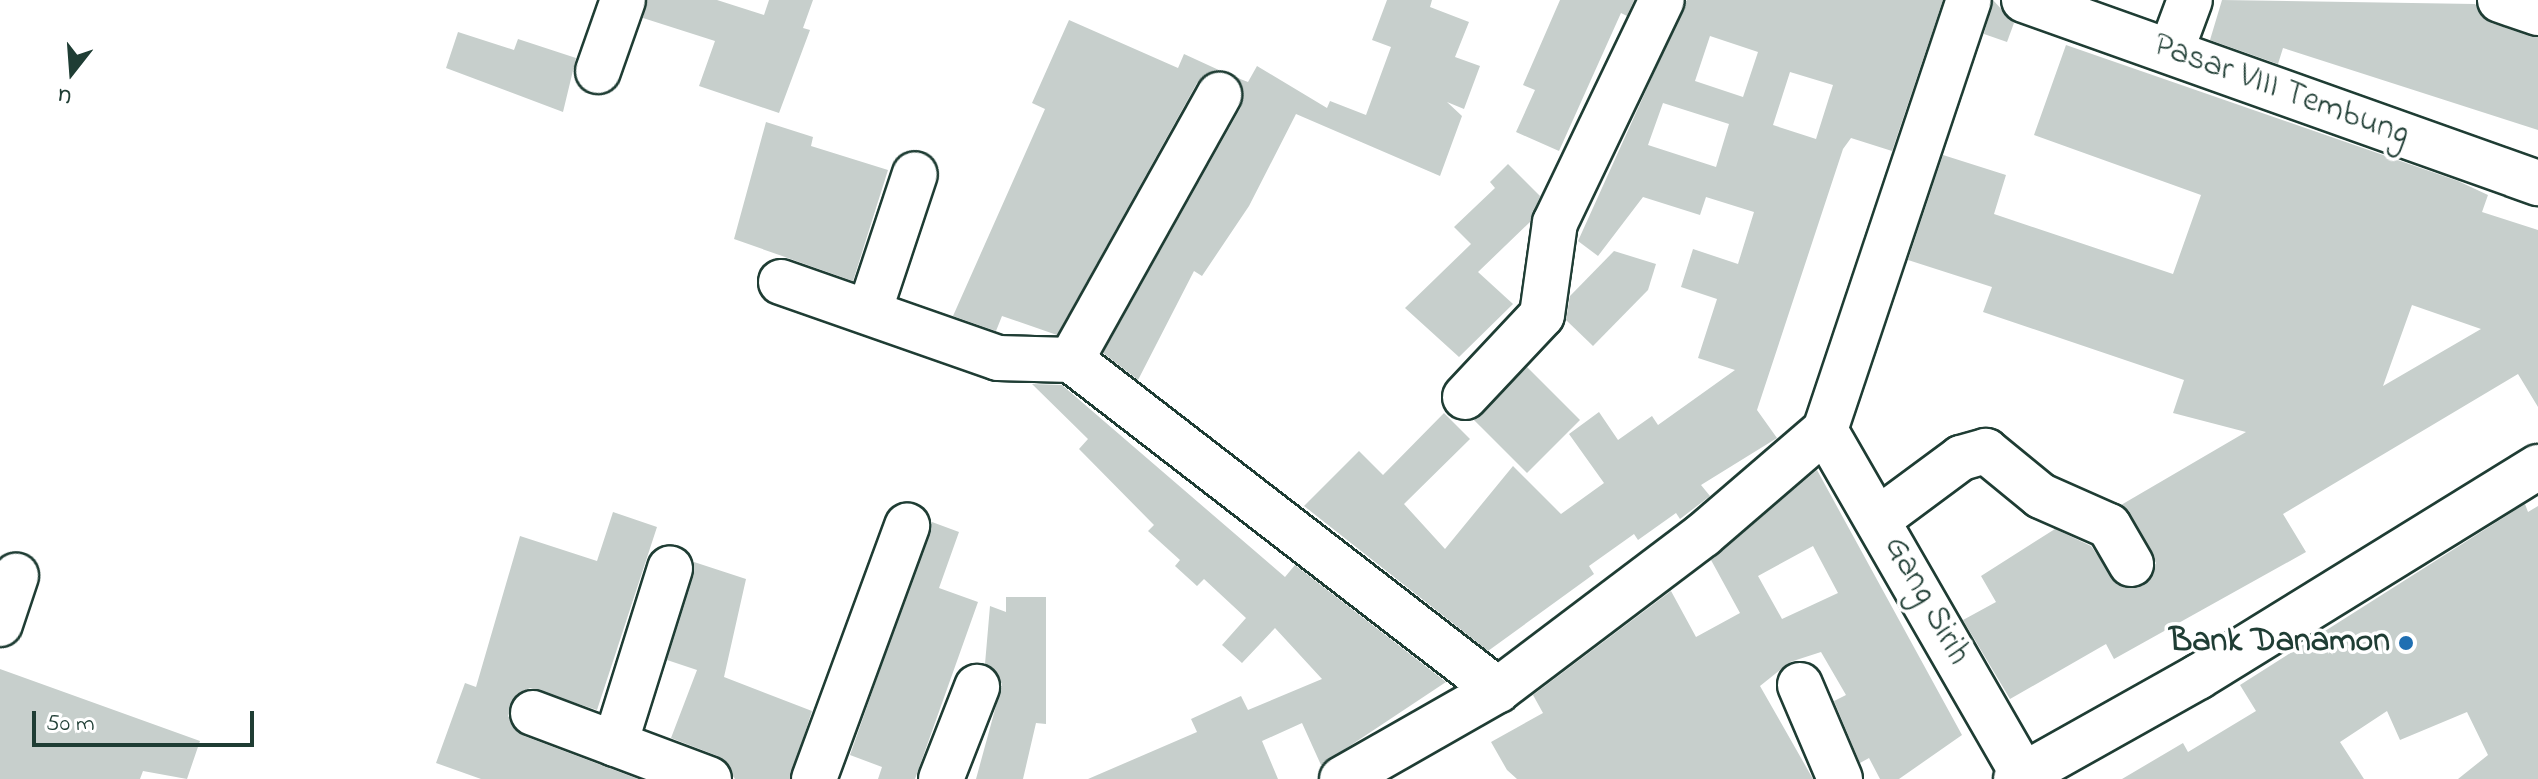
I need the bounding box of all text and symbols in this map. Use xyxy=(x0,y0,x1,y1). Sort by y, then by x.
street label: Pasar VIII Tembung xyxy=(2147,26,2415,156)
north arrow xyxy=(32,32,112,112)
text: U xyxy=(54,78,76,112)
street label: Gang Sirih xyxy=(1874,529,1978,673)
place label: Bank Danamon xyxy=(2169,623,2390,663)
marker: Bank Danamon xyxy=(2397,634,2415,652)
scale bar xyxy=(36,695,258,745)
text: 50 m xyxy=(46,707,95,742)

